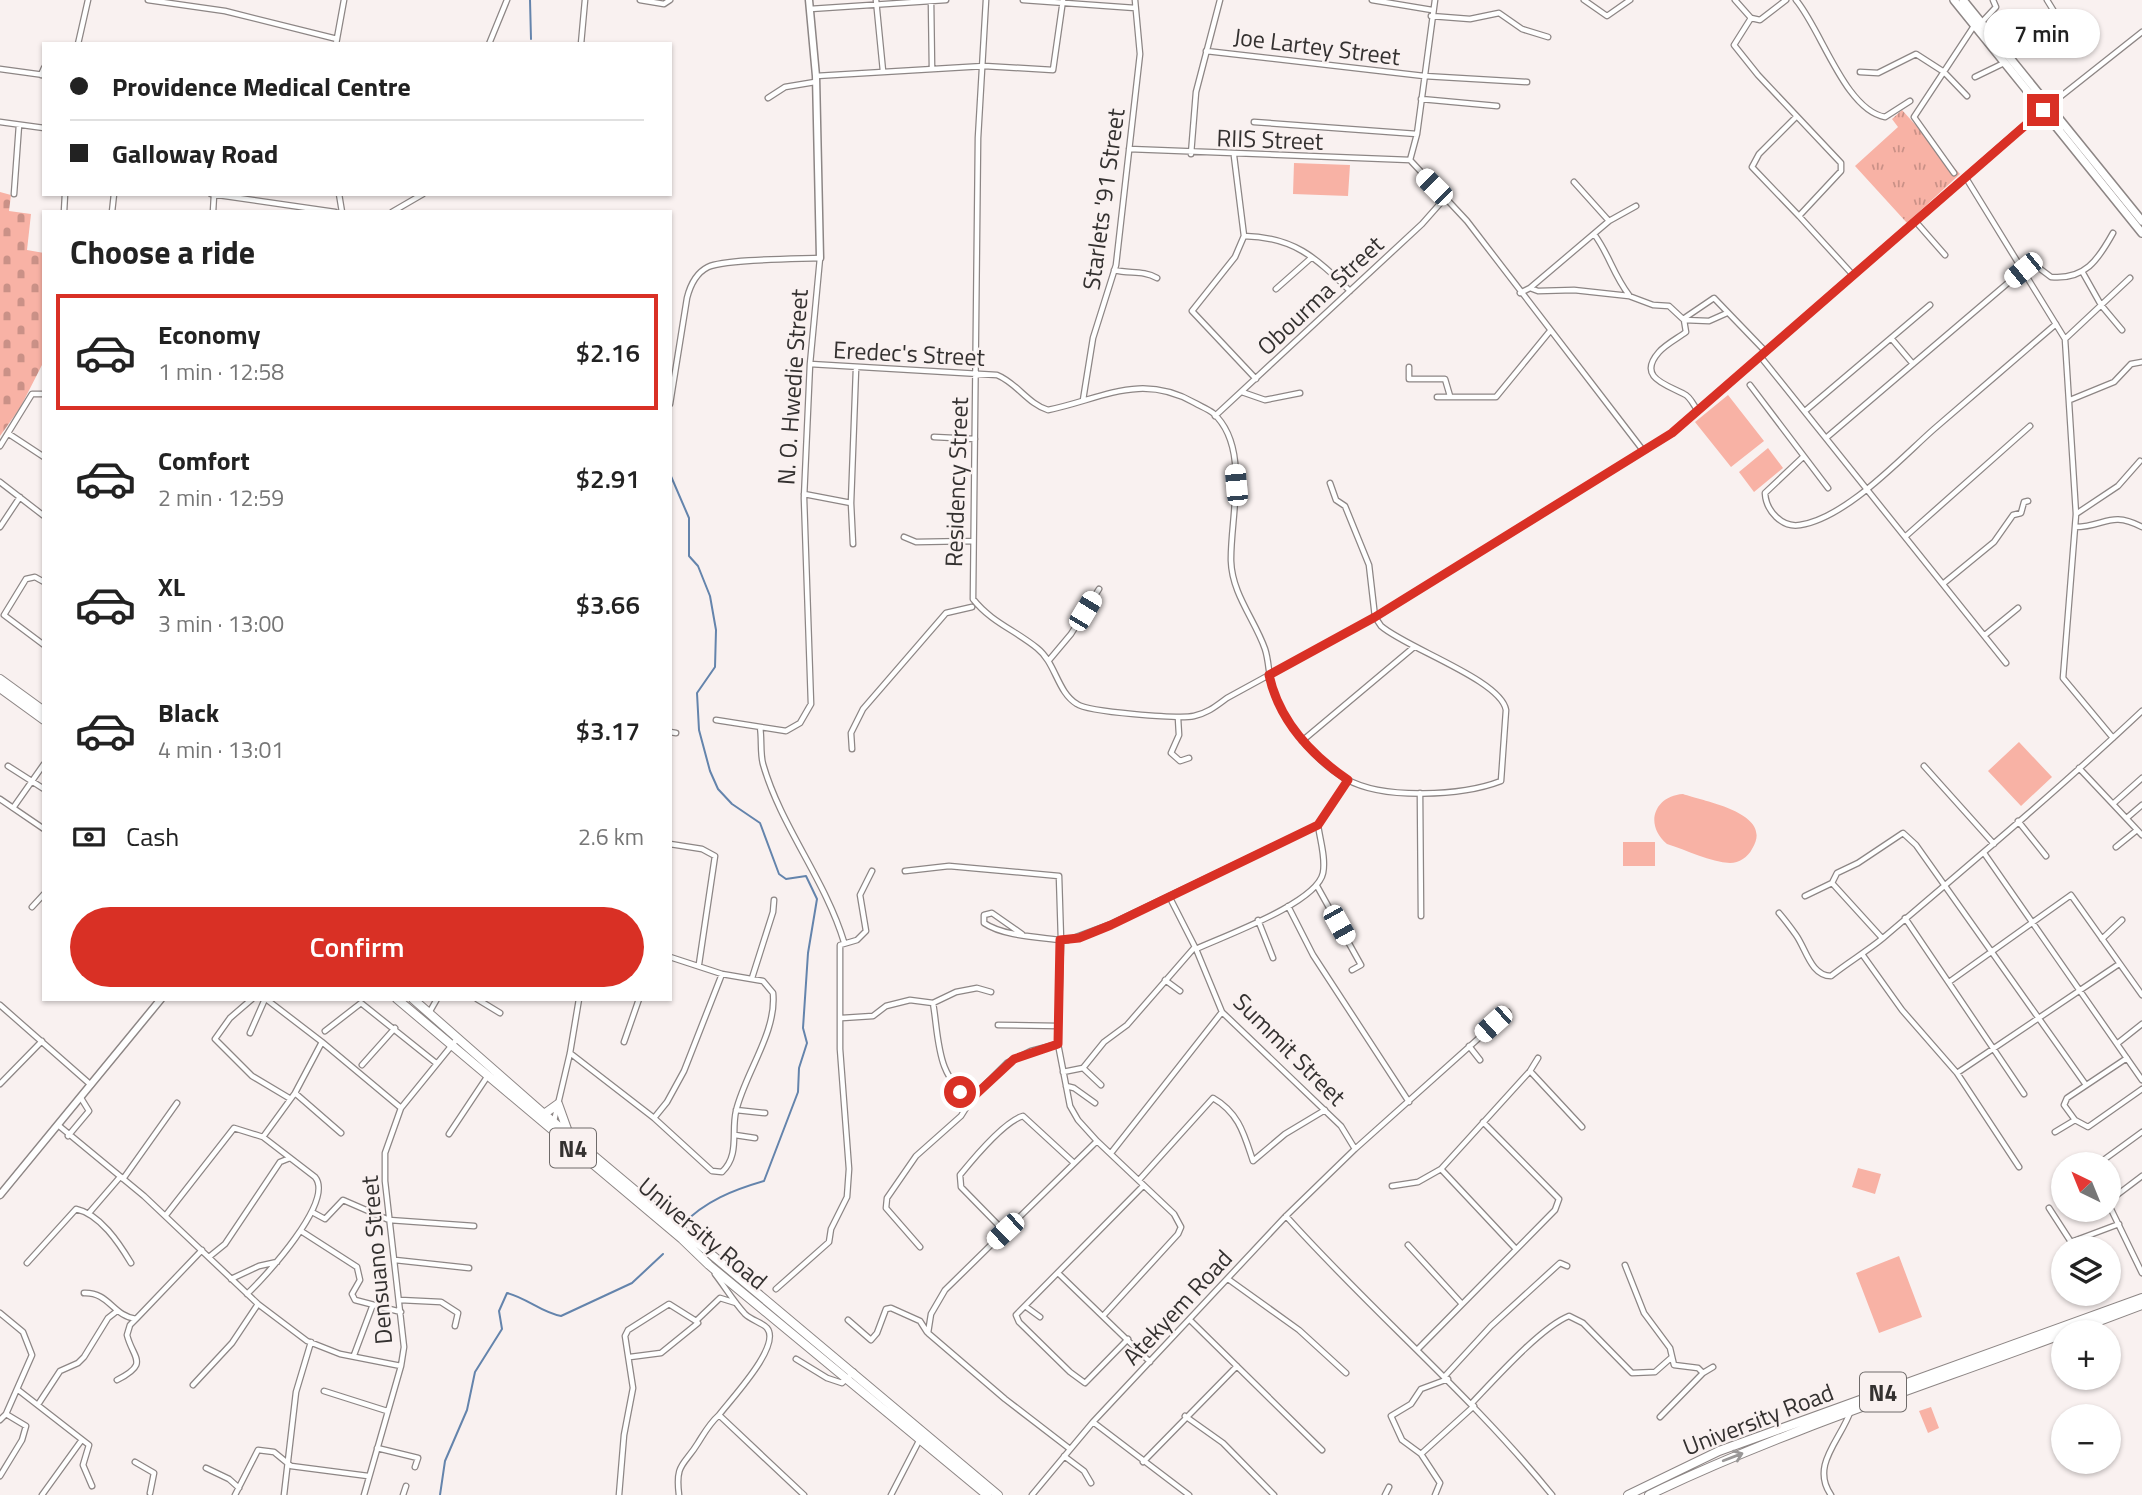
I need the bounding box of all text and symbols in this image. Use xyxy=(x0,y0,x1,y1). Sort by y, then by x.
callout: 7 min xyxy=(1985,8,2101,57)
text: 7 min xyxy=(2014,16,2070,51)
street label: Joe Lartey Street xyxy=(1232,18,1403,74)
text: Providence Medical Centre xyxy=(112,67,411,106)
route end xyxy=(2027,94,2059,126)
street label: Starlets '91 Street xyxy=(1072,105,1134,292)
street label: RIIS Street xyxy=(1216,119,1325,159)
text: Galloway Road xyxy=(112,134,278,173)
car xyxy=(1412,165,1457,209)
street label: Obourma Street xyxy=(1249,226,1392,363)
text: Choose a ride xyxy=(70,228,255,276)
car xyxy=(2001,249,2046,291)
street label: N. O. Hwedie Street xyxy=(767,287,817,486)
text: Economy xyxy=(158,315,260,354)
icon: car xyxy=(74,321,137,384)
street label: Eredec's Street xyxy=(832,331,986,375)
text: $2.16 xyxy=(576,333,640,372)
text: 1 min · 12:58 xyxy=(158,354,284,389)
street label: Residency Street xyxy=(935,396,977,568)
text: Comfort xyxy=(158,441,250,480)
icon: car xyxy=(74,447,137,510)
text: $2.91 xyxy=(576,459,640,498)
car xyxy=(1224,463,1249,507)
text: 2 min · 12:59 xyxy=(158,480,284,515)
text: XL xyxy=(158,567,185,606)
icon: car xyxy=(74,573,137,636)
text: $3.66 xyxy=(576,585,640,624)
car xyxy=(1066,588,1105,634)
text: 3 min · 13:00 xyxy=(158,606,284,641)
text: Black xyxy=(158,693,219,732)
icon: car xyxy=(74,699,137,762)
text: $3.17 xyxy=(576,711,640,750)
text: 4 min · 13:01 xyxy=(158,732,284,767)
text: Cash xyxy=(126,817,179,856)
icon: cash xyxy=(70,818,108,856)
text: 2.6 km xyxy=(578,819,644,854)
car xyxy=(1320,902,1359,948)
button: Confirm xyxy=(70,907,644,987)
street label: Summit Street xyxy=(1225,984,1355,1114)
car xyxy=(1471,1002,1516,1046)
route start xyxy=(944,1076,976,1108)
road number: N4 xyxy=(550,1128,596,1168)
north arrow xyxy=(2051,1152,2121,1222)
map controls xyxy=(2051,1152,2121,1474)
street label: University Road xyxy=(631,1168,775,1298)
street label: Densuano Street xyxy=(351,1174,401,1346)
car xyxy=(983,1209,1028,1253)
button: layers xyxy=(2051,1236,2121,1306)
street label: Atekyem Road xyxy=(1114,1241,1240,1373)
button: + xyxy=(2051,1320,2121,1390)
road number: N4 xyxy=(1860,1372,1906,1412)
street label: University Road xyxy=(1677,1374,1839,1464)
button: − xyxy=(2051,1404,2121,1474)
one-way arrow xyxy=(1722,1449,1743,1462)

